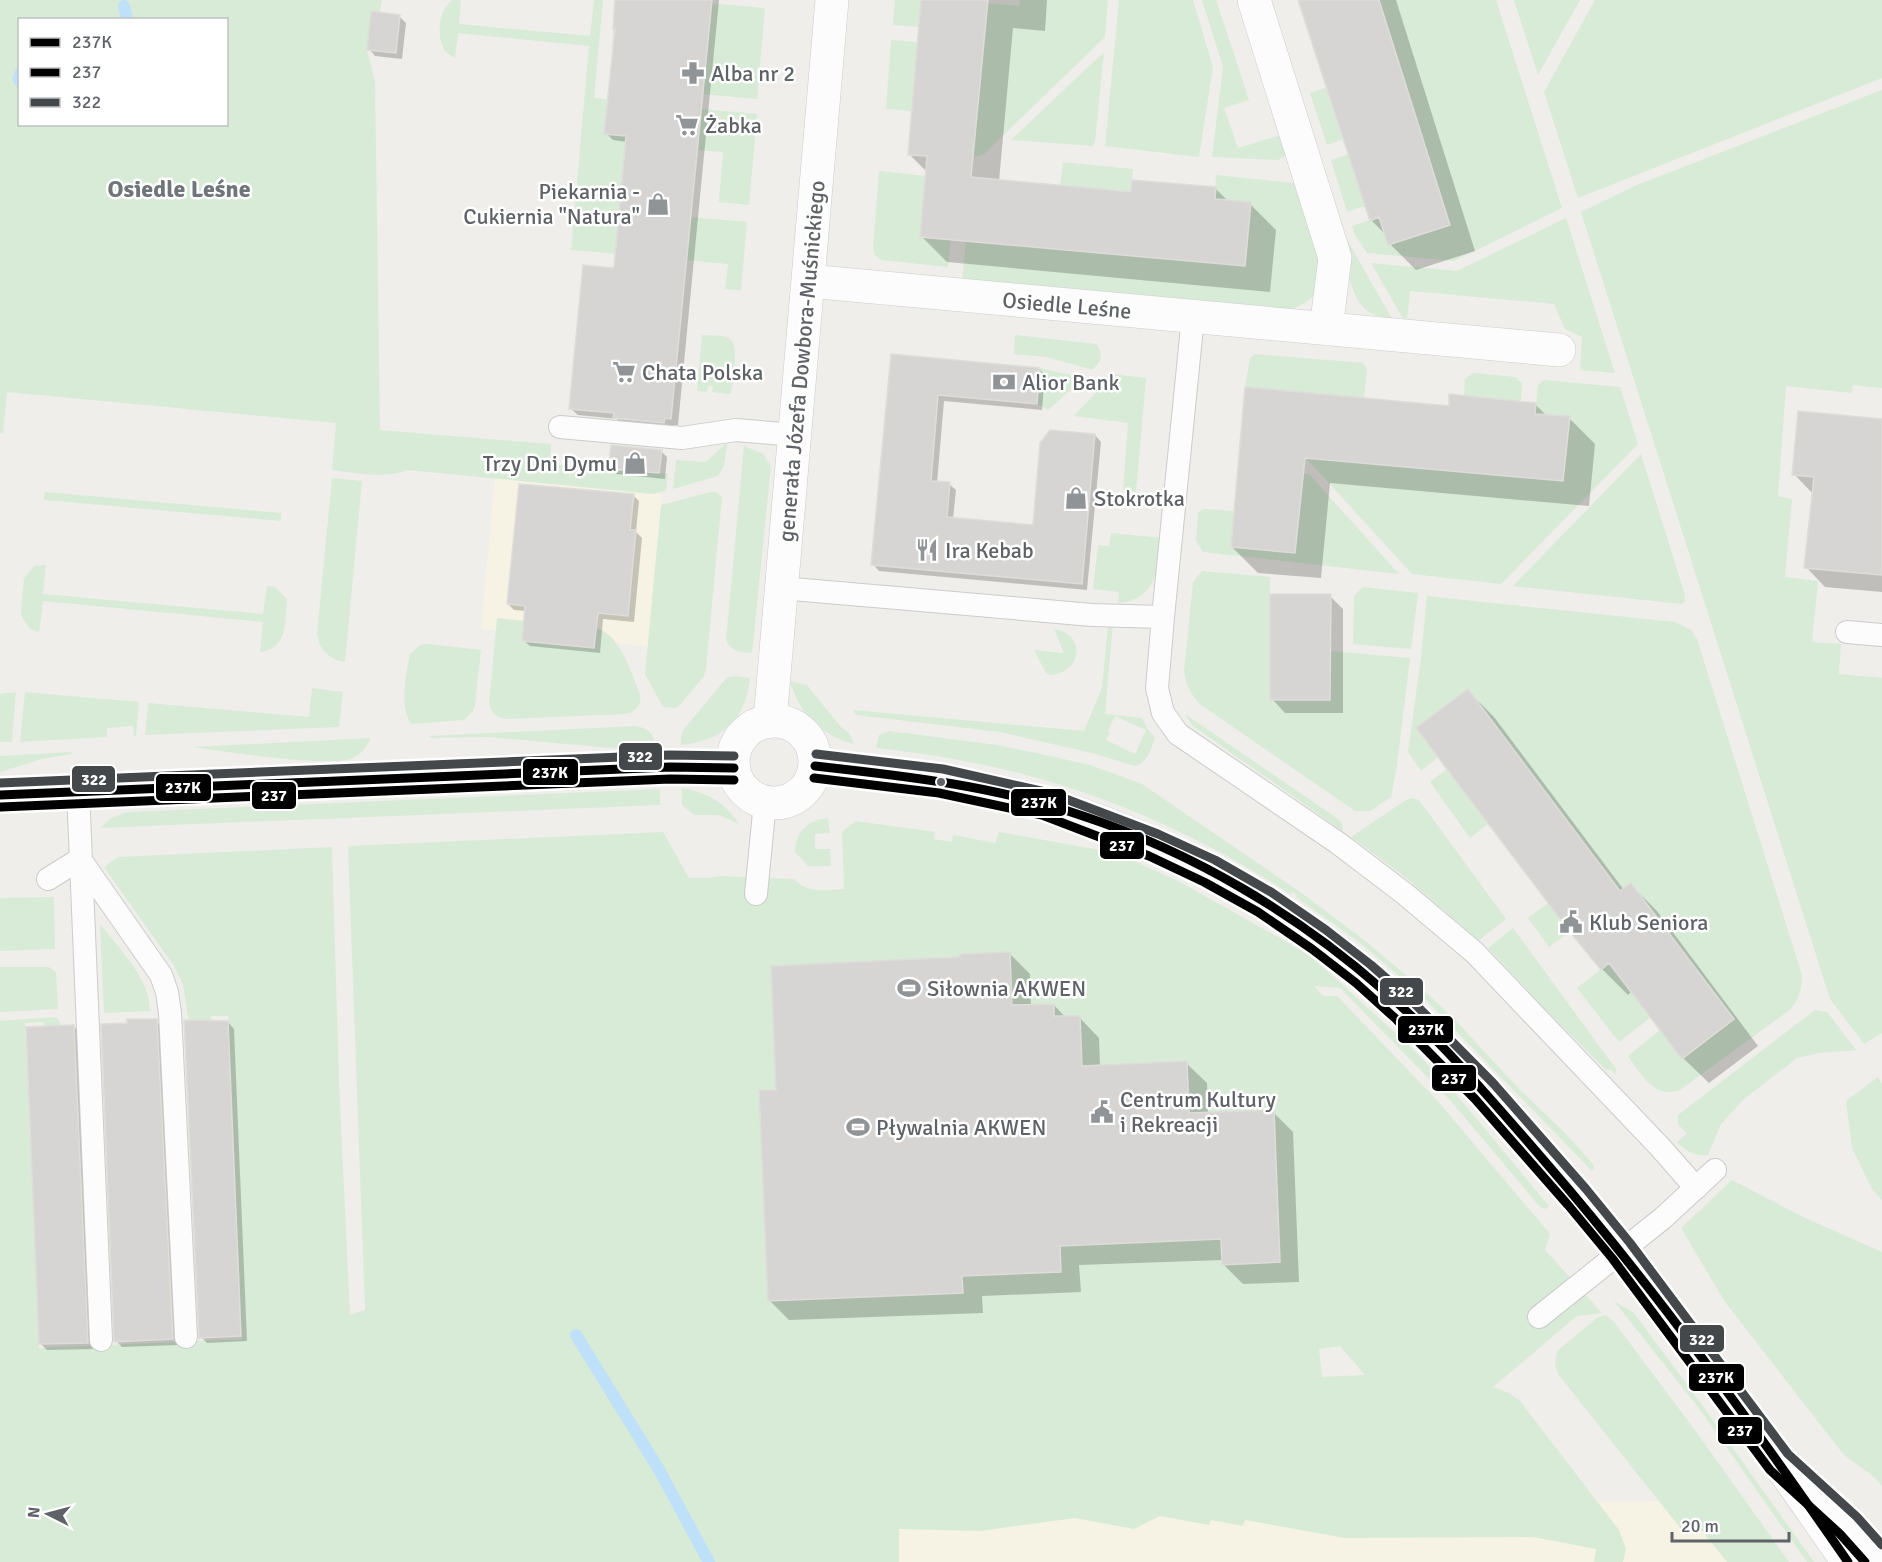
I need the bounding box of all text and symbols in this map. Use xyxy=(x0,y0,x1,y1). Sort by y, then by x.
legend xyxy=(18,18,228,126)
text: 237K xyxy=(72,31,112,53)
pharmacy icon: Alba nr 2 xyxy=(680,60,706,86)
place label: Alba nr 2 xyxy=(711,60,795,87)
text: 237 xyxy=(72,61,101,83)
text: 322 xyxy=(72,91,101,113)
supermarket icon: Żabka xyxy=(674,112,700,138)
place label: Żabka xyxy=(705,112,762,139)
district label: Osiedle Leśne xyxy=(107,174,251,204)
place label: Piekarnia - Cukiernia "Natura" xyxy=(463,178,640,230)
street label: generała Józefa Dowbora-Muśnickiego xyxy=(772,179,831,543)
shop icon: Piekarnia - Cukiernia "Natura" xyxy=(645,191,671,217)
street label: Osiedle Leśne xyxy=(1001,286,1133,325)
supermarket icon: Chata Polska xyxy=(611,359,637,385)
place label: Chata Polska xyxy=(642,359,763,386)
bank icon: Alior Bank xyxy=(991,369,1017,395)
place label: Alior Bank xyxy=(1022,369,1119,396)
place label: Trzy Dni Dymu xyxy=(483,450,617,477)
shop icon: Trzy Dni Dymu xyxy=(622,450,648,476)
shop icon: Stokrotka xyxy=(1063,485,1089,511)
place label: Stokrotka xyxy=(1094,485,1185,512)
restaurant icon: Ira Kebab xyxy=(914,537,940,563)
place label: Ira Kebab xyxy=(945,537,1034,564)
line badge: 322 xyxy=(618,742,663,771)
text: 322 xyxy=(627,747,653,767)
line badge: 237K xyxy=(522,758,579,786)
text: 237K xyxy=(532,763,568,783)
line badge: 322 xyxy=(71,765,116,793)
text: 322 xyxy=(81,770,107,790)
line badge: 237K xyxy=(155,773,212,802)
unlabelled marker xyxy=(935,776,947,788)
text: 237K xyxy=(165,778,201,798)
line badge: 237 xyxy=(251,781,297,810)
text: 237 xyxy=(261,786,287,806)
line badge: 237K xyxy=(1010,788,1067,817)
text: 237K xyxy=(1021,793,1057,813)
line badge: 237 xyxy=(1099,831,1145,860)
text: 237 xyxy=(1109,836,1135,856)
public building icon: Klub Seniora xyxy=(1558,909,1584,935)
place label: Klub Seniora xyxy=(1589,909,1709,936)
sports icon: Siłownia AKWEN xyxy=(896,975,922,1001)
place label: Siłownia AKWEN xyxy=(927,975,1086,1002)
line badge: 322 xyxy=(1379,977,1424,1006)
text: 322 xyxy=(1388,982,1414,1002)
line badge: 237K xyxy=(1397,1015,1454,1044)
text: 237K xyxy=(1408,1020,1444,1040)
line badge: 237 xyxy=(1431,1064,1477,1092)
text: 237 xyxy=(1441,1069,1467,1089)
place label: Centrum Kultury i Rekreacji xyxy=(1120,1086,1277,1138)
public building icon: Centrum Kultury i Rekreacji xyxy=(1089,1099,1115,1125)
sports icon: Pływalnia AKWEN xyxy=(845,1114,871,1140)
place label: Pływalnia AKWEN xyxy=(876,1114,1046,1141)
line badge: 322 xyxy=(1679,1324,1725,1353)
text: 322 xyxy=(1689,1330,1715,1350)
line badge: 237K xyxy=(1688,1363,1745,1392)
text: 237K xyxy=(1698,1368,1734,1388)
line badge: 237 xyxy=(1717,1416,1763,1445)
text: 237 xyxy=(1727,1421,1753,1441)
north arrow xyxy=(18,1484,78,1544)
scale bar xyxy=(1672,1505,1789,1543)
text: N xyxy=(24,1506,45,1519)
text: 20 m xyxy=(1681,1515,1719,1537)

